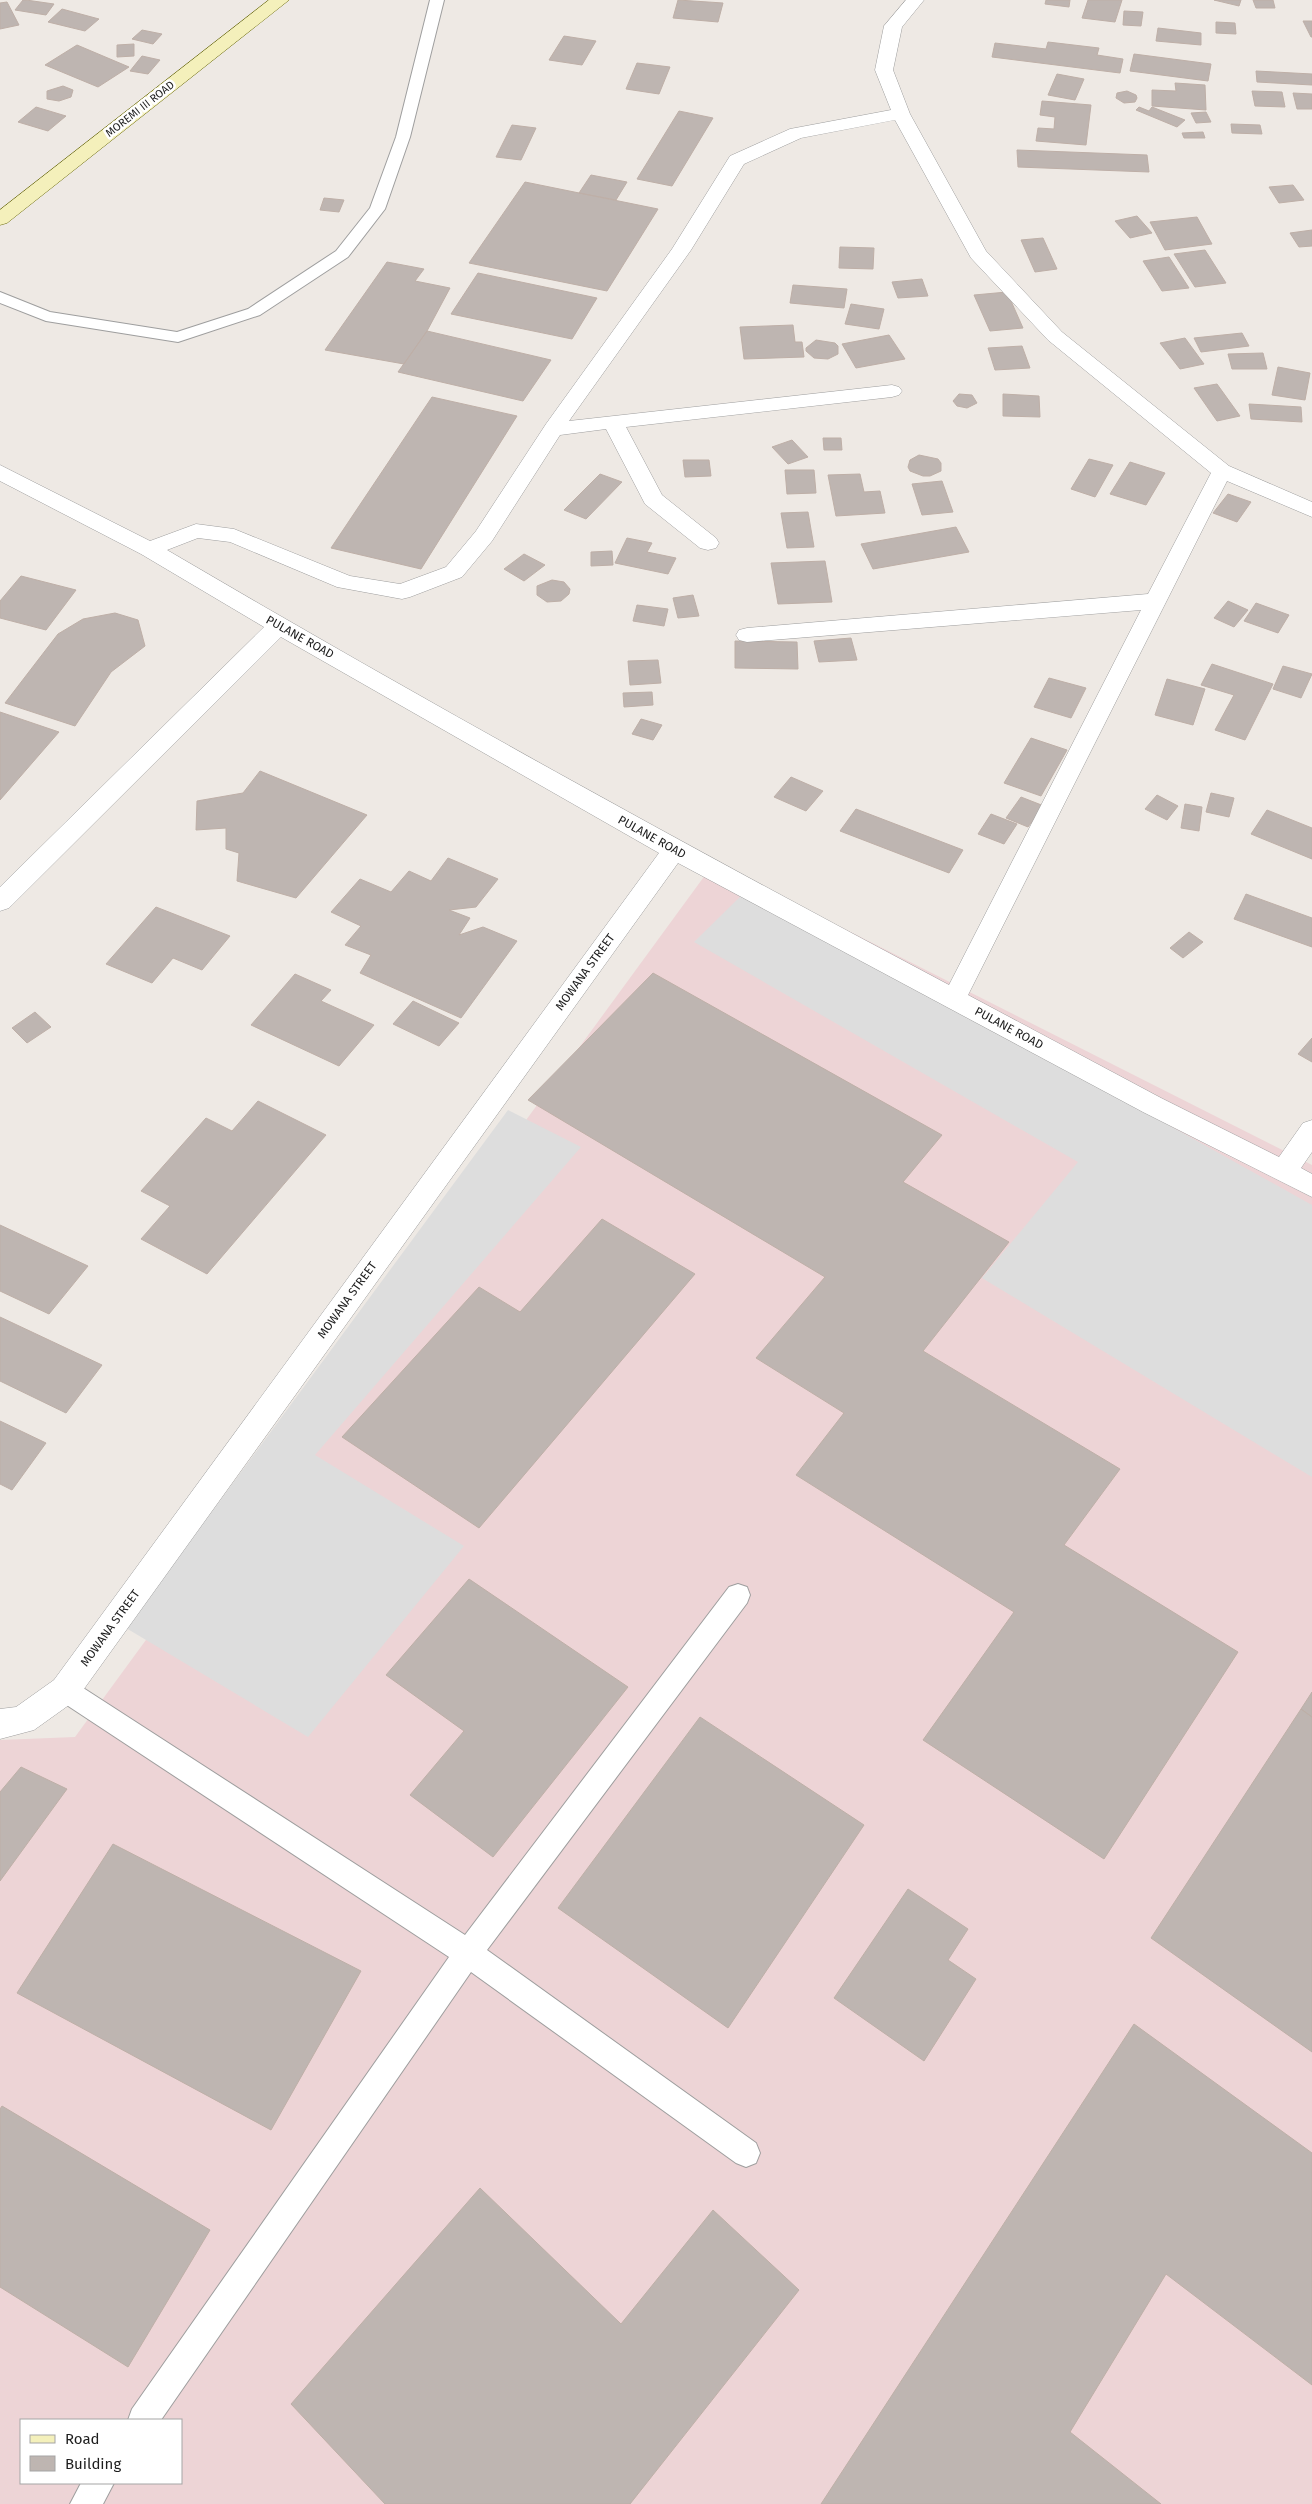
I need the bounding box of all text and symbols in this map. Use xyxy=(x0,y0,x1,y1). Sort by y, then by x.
street label: MOREMI III ROAD xyxy=(103,78,177,140)
street label: PULANE ROAD xyxy=(264,613,337,662)
street label: PULANE ROAD xyxy=(616,813,689,862)
street label: MOWANA STREET xyxy=(552,930,618,1013)
street label: PULANE ROAD xyxy=(972,1004,1046,1052)
street label: MOWANA STREET xyxy=(314,1258,380,1341)
street label: MOWANA STREET xyxy=(77,1586,143,1669)
legend xyxy=(20,2419,182,2484)
text: Road xyxy=(65,2430,100,2448)
text: Building xyxy=(65,2455,121,2473)

